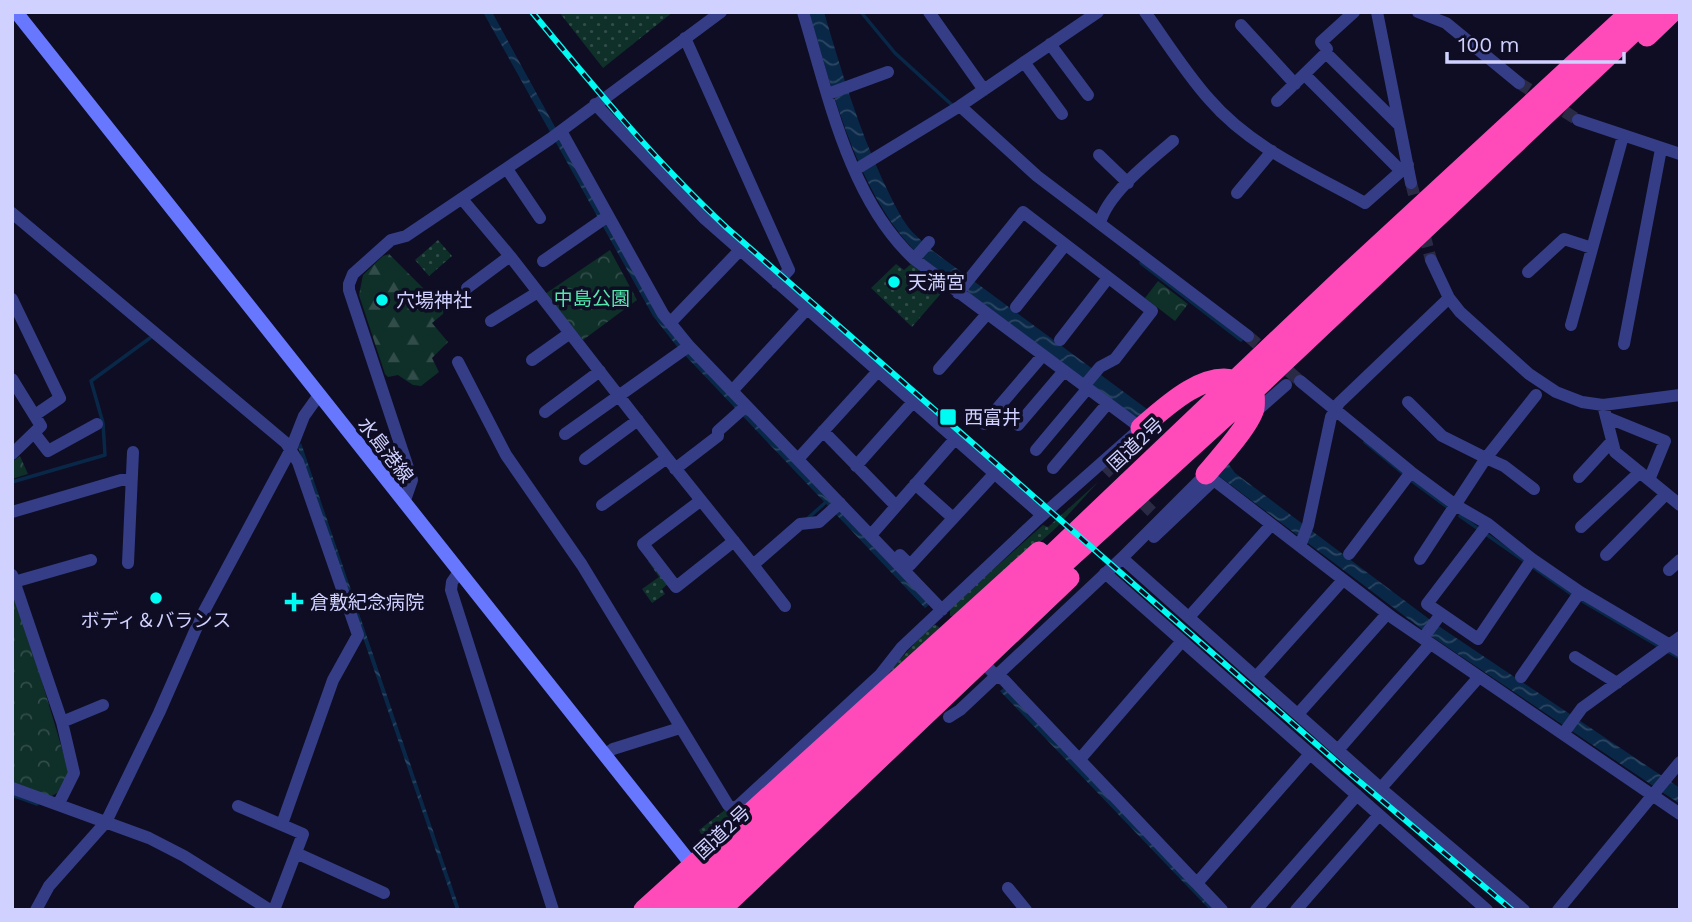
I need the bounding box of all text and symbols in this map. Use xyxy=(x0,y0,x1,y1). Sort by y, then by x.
scale bar xyxy=(1447,21,1624,65)
text: 100 m xyxy=(1458,32,1520,57)
place label: 天満宮 xyxy=(908,271,965,294)
marker: 天満宮 xyxy=(886,274,902,290)
park label: 中島公園 xyxy=(554,287,630,310)
place label: 穴場神社 xyxy=(396,289,472,312)
marker: 穴場神社 xyxy=(374,292,390,308)
place label: 西富井 xyxy=(964,406,1021,429)
marker: 西富井 xyxy=(938,407,958,427)
street label: 水島港線 xyxy=(353,413,418,487)
street label: 国道2号 xyxy=(1103,413,1168,476)
marker: ボディ＆バランス xyxy=(148,590,164,606)
place label: 倉敷紀念病院 xyxy=(310,591,424,614)
marker: 倉敷紀念病院 xyxy=(284,592,304,612)
place label: ボディ＆バランス xyxy=(81,609,231,632)
street label: 国道2号 xyxy=(690,801,755,864)

